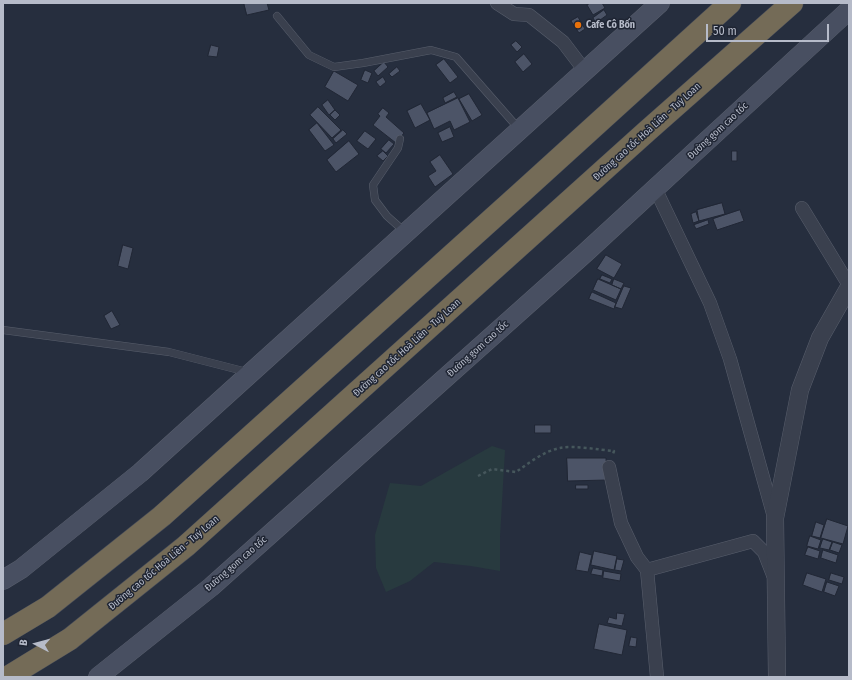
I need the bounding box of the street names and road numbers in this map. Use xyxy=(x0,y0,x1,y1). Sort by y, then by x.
street label: Đường cao tốc Hoà Liên - Tuý Loan xyxy=(591,81,703,183)
street label: Đường gom cao tốc xyxy=(685,100,751,162)
street label: Đường cao tốc Hoà Liên - Tuý Loan xyxy=(351,297,463,399)
street label: Đường gom cao tốc xyxy=(445,318,511,380)
street label: Đường cao tốc Hoà Liên - Tuý Loan xyxy=(106,513,222,613)
street label: Đường gom cao tốc xyxy=(203,534,269,594)

